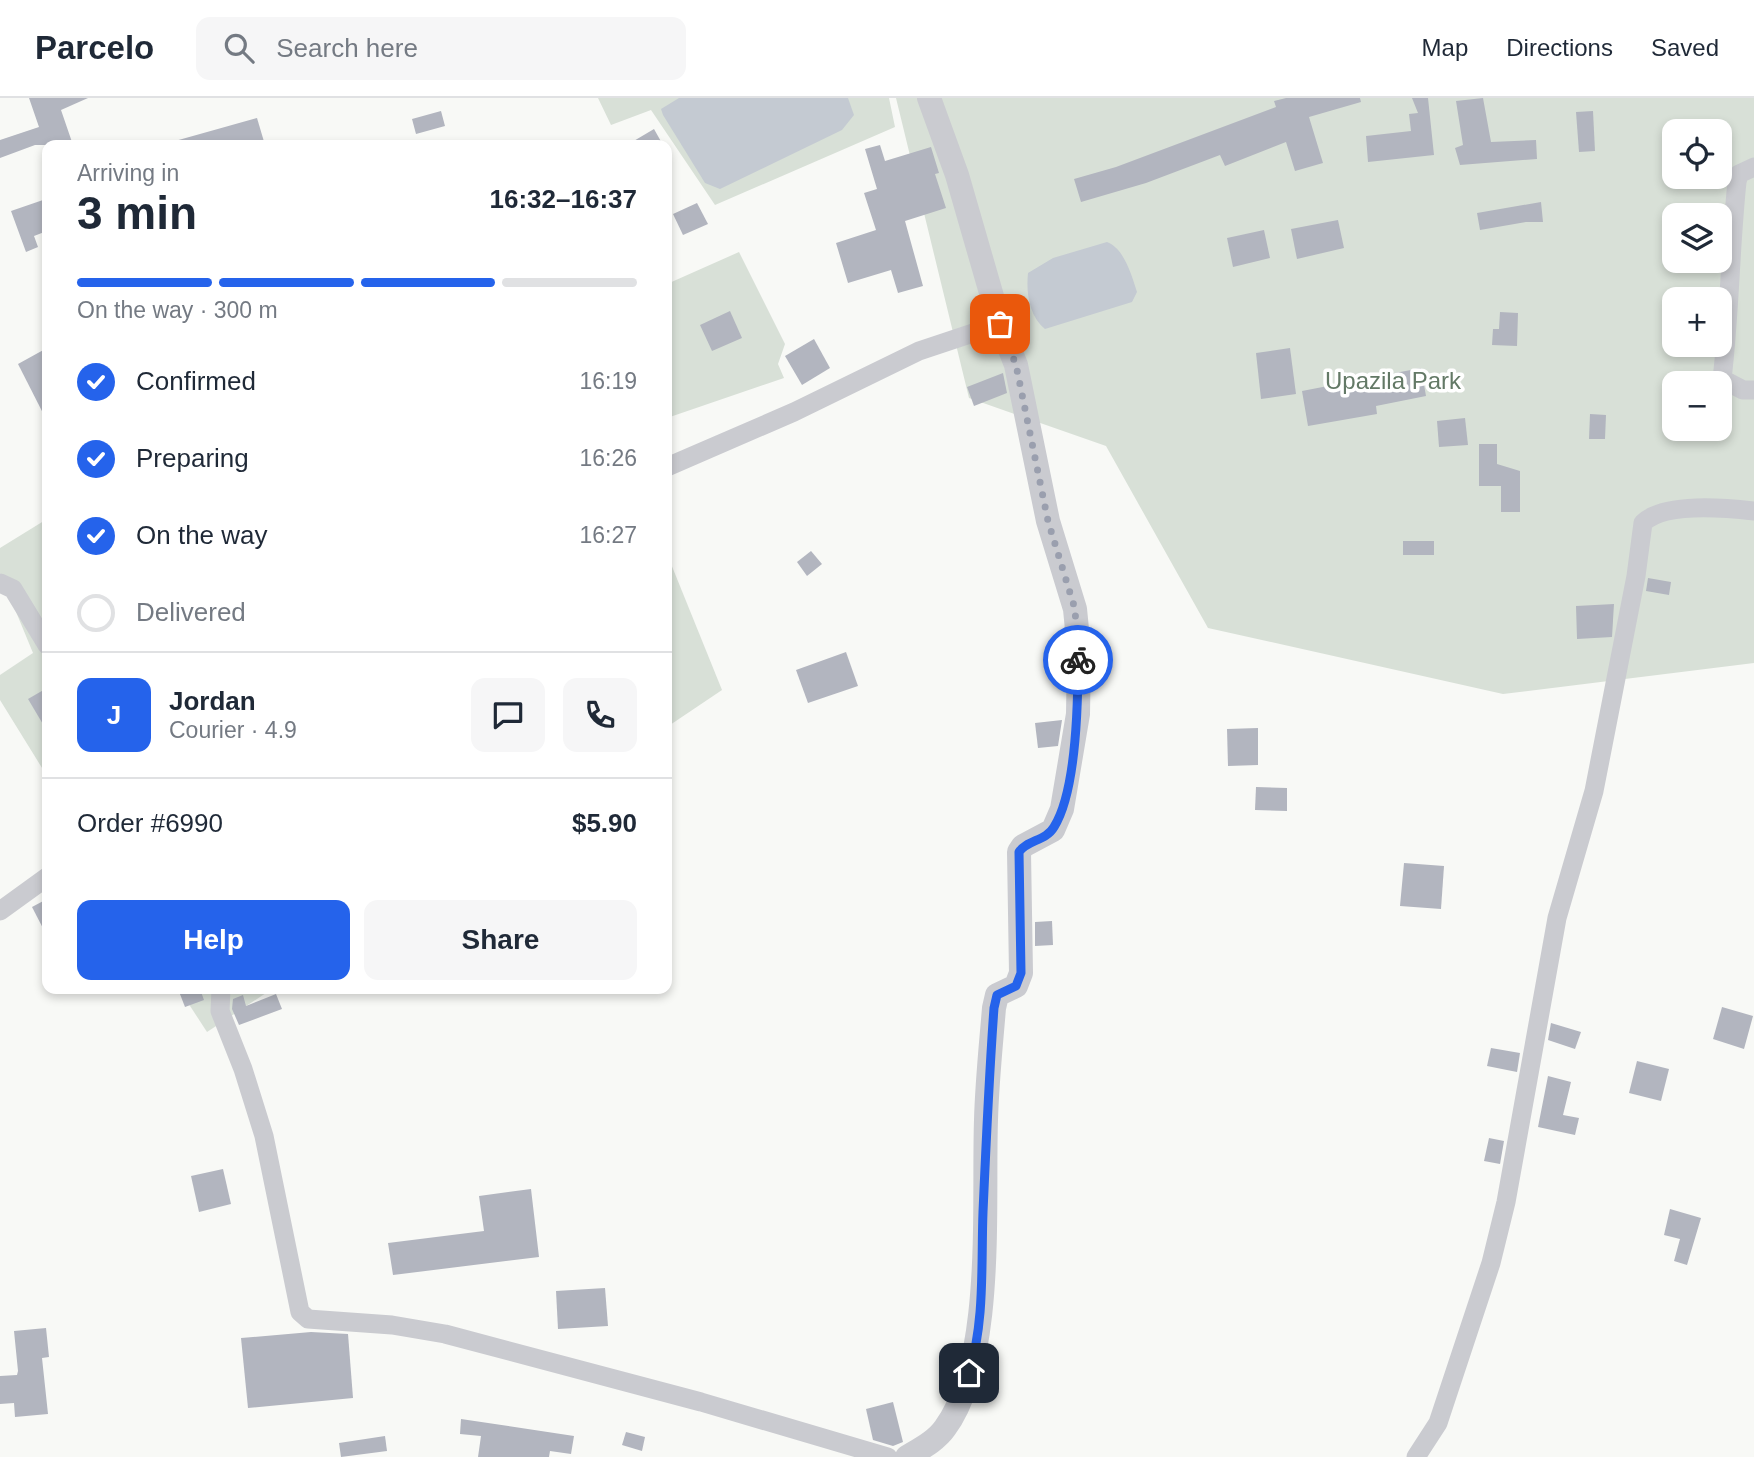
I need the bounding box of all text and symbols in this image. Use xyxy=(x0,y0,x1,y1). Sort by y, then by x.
search box xyxy=(196,17,686,80)
text: Parcelo xyxy=(35,29,154,66)
icon: search xyxy=(220,29,258,67)
text: Search here xyxy=(276,33,418,63)
text: Map xyxy=(1422,34,1468,61)
text: Directions xyxy=(1506,34,1613,61)
text: Saved xyxy=(1651,34,1719,61)
map controls xyxy=(1662,119,1732,441)
button: locate xyxy=(1662,119,1732,189)
text: Arriving in xyxy=(77,160,179,186)
text: 16:32–16:37 xyxy=(490,184,637,214)
text: 3 min xyxy=(77,187,197,239)
button: layers xyxy=(1662,203,1732,273)
button: + xyxy=(1662,287,1732,357)
pin xyxy=(970,294,1030,354)
text: On the way · 300 m xyxy=(77,297,278,323)
icon: bag xyxy=(981,305,1019,343)
icon: check xyxy=(77,363,115,401)
text: Confirmed xyxy=(136,366,256,396)
park label: Upazila Park xyxy=(1325,367,1462,394)
text: 16:19 xyxy=(579,368,637,394)
button: − xyxy=(1662,371,1732,441)
icon: check xyxy=(77,440,115,478)
text: Preparing xyxy=(136,443,249,473)
text: 16:26 xyxy=(579,445,637,471)
icon: check xyxy=(77,517,115,555)
text: On the way xyxy=(136,520,268,550)
text: 16:27 xyxy=(579,522,637,548)
text: Delivered xyxy=(136,597,246,627)
courier xyxy=(1043,625,1113,695)
icon: bike xyxy=(1059,641,1097,679)
button: chat xyxy=(471,678,545,752)
button: phone xyxy=(563,678,637,752)
text: Jordan xyxy=(169,686,256,716)
text: J xyxy=(107,700,121,730)
text: Courier · 4.9 xyxy=(169,717,297,743)
text: Order #6990 xyxy=(77,808,223,838)
text: $5.90 xyxy=(572,808,637,838)
button: Help xyxy=(77,900,350,980)
button: Share xyxy=(364,900,637,980)
pin xyxy=(939,1343,999,1403)
icon: home xyxy=(950,1354,988,1392)

